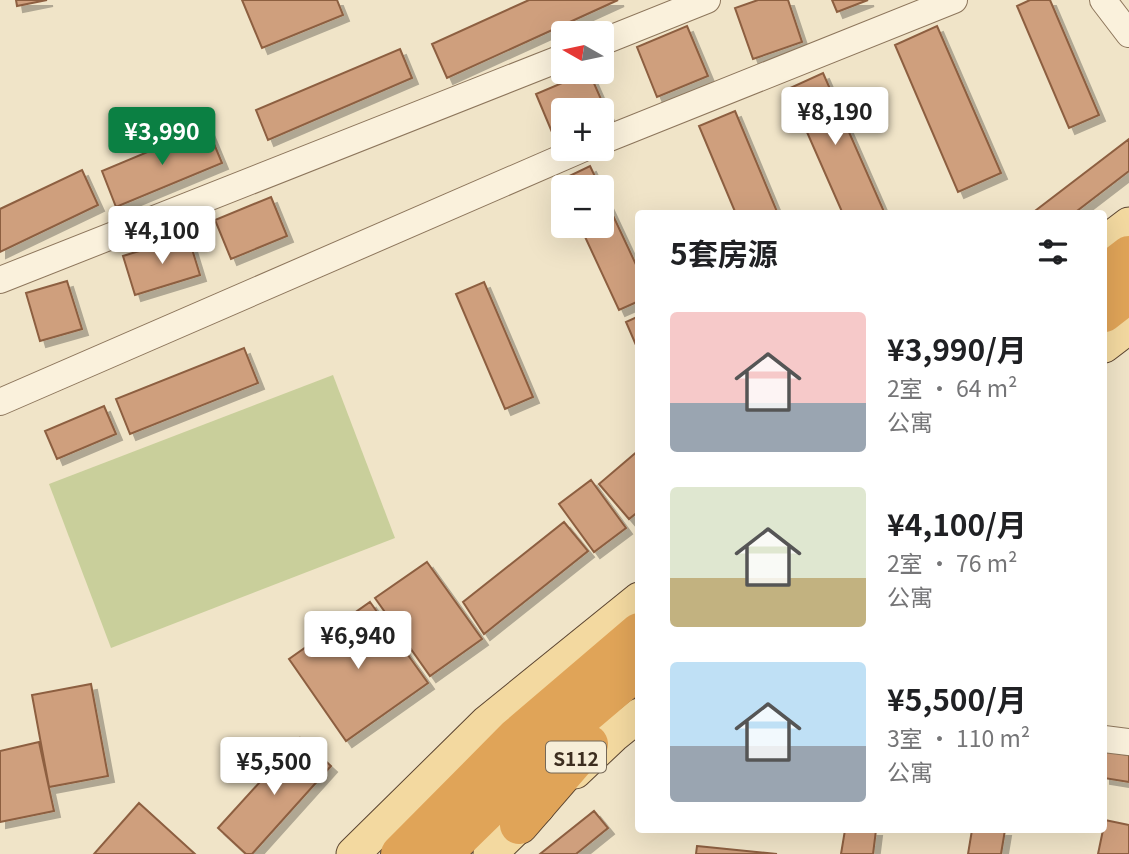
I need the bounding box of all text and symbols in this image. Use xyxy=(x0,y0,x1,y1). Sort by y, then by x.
north arrow xyxy=(551,21,614,84)
map controls xyxy=(551,21,614,238)
pin: ¥8,190 xyxy=(778,88,892,147)
text: ¥8,190 xyxy=(797,93,873,127)
button: + xyxy=(551,98,614,161)
pin: ¥3,990 xyxy=(105,108,219,167)
text: ¥3,990 xyxy=(124,113,200,147)
button: − xyxy=(551,175,614,238)
pin: ¥4,100 xyxy=(105,206,219,266)
text: ¥4,100 xyxy=(124,212,200,246)
text: 5套房源 xyxy=(670,230,778,274)
icon: filters xyxy=(1034,233,1072,271)
text: ¥3,990/月 xyxy=(887,326,1027,370)
icon: home xyxy=(726,340,810,424)
text: 2室 · 64 m² xyxy=(887,370,1018,404)
text: 公寓 xyxy=(887,404,933,438)
text: ¥4,100/月 xyxy=(887,501,1027,545)
icon: home xyxy=(726,515,810,599)
text: 2室 · 76 m² xyxy=(887,545,1018,579)
text: 公寓 xyxy=(887,579,933,613)
pin: ¥6,940 xyxy=(301,612,415,671)
text: ¥6,940 xyxy=(320,617,396,651)
text: ¥5,500/月 xyxy=(887,676,1027,720)
icon: home xyxy=(726,690,810,774)
text: 3室 · 110 m² xyxy=(887,720,1030,754)
pin: ¥5,500 xyxy=(217,738,331,797)
road number: S112 xyxy=(546,742,606,772)
text: ¥5,500 xyxy=(236,743,312,777)
text: 公寓 xyxy=(887,754,933,788)

